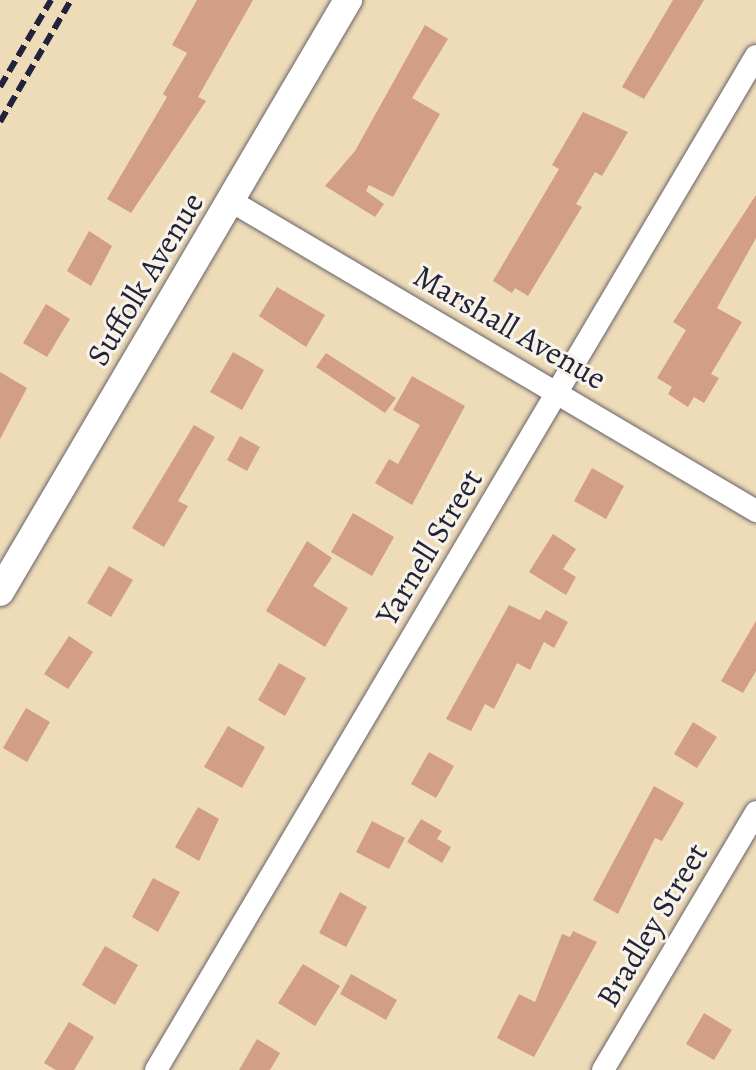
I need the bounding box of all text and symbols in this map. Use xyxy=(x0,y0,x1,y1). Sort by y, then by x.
street label: Suffolk Avenue xyxy=(78,185,212,373)
street label: Marshall Avenue xyxy=(407,256,613,398)
street label: Yarnell Street xyxy=(367,462,491,632)
street label: Bradley Street xyxy=(588,836,716,1014)

